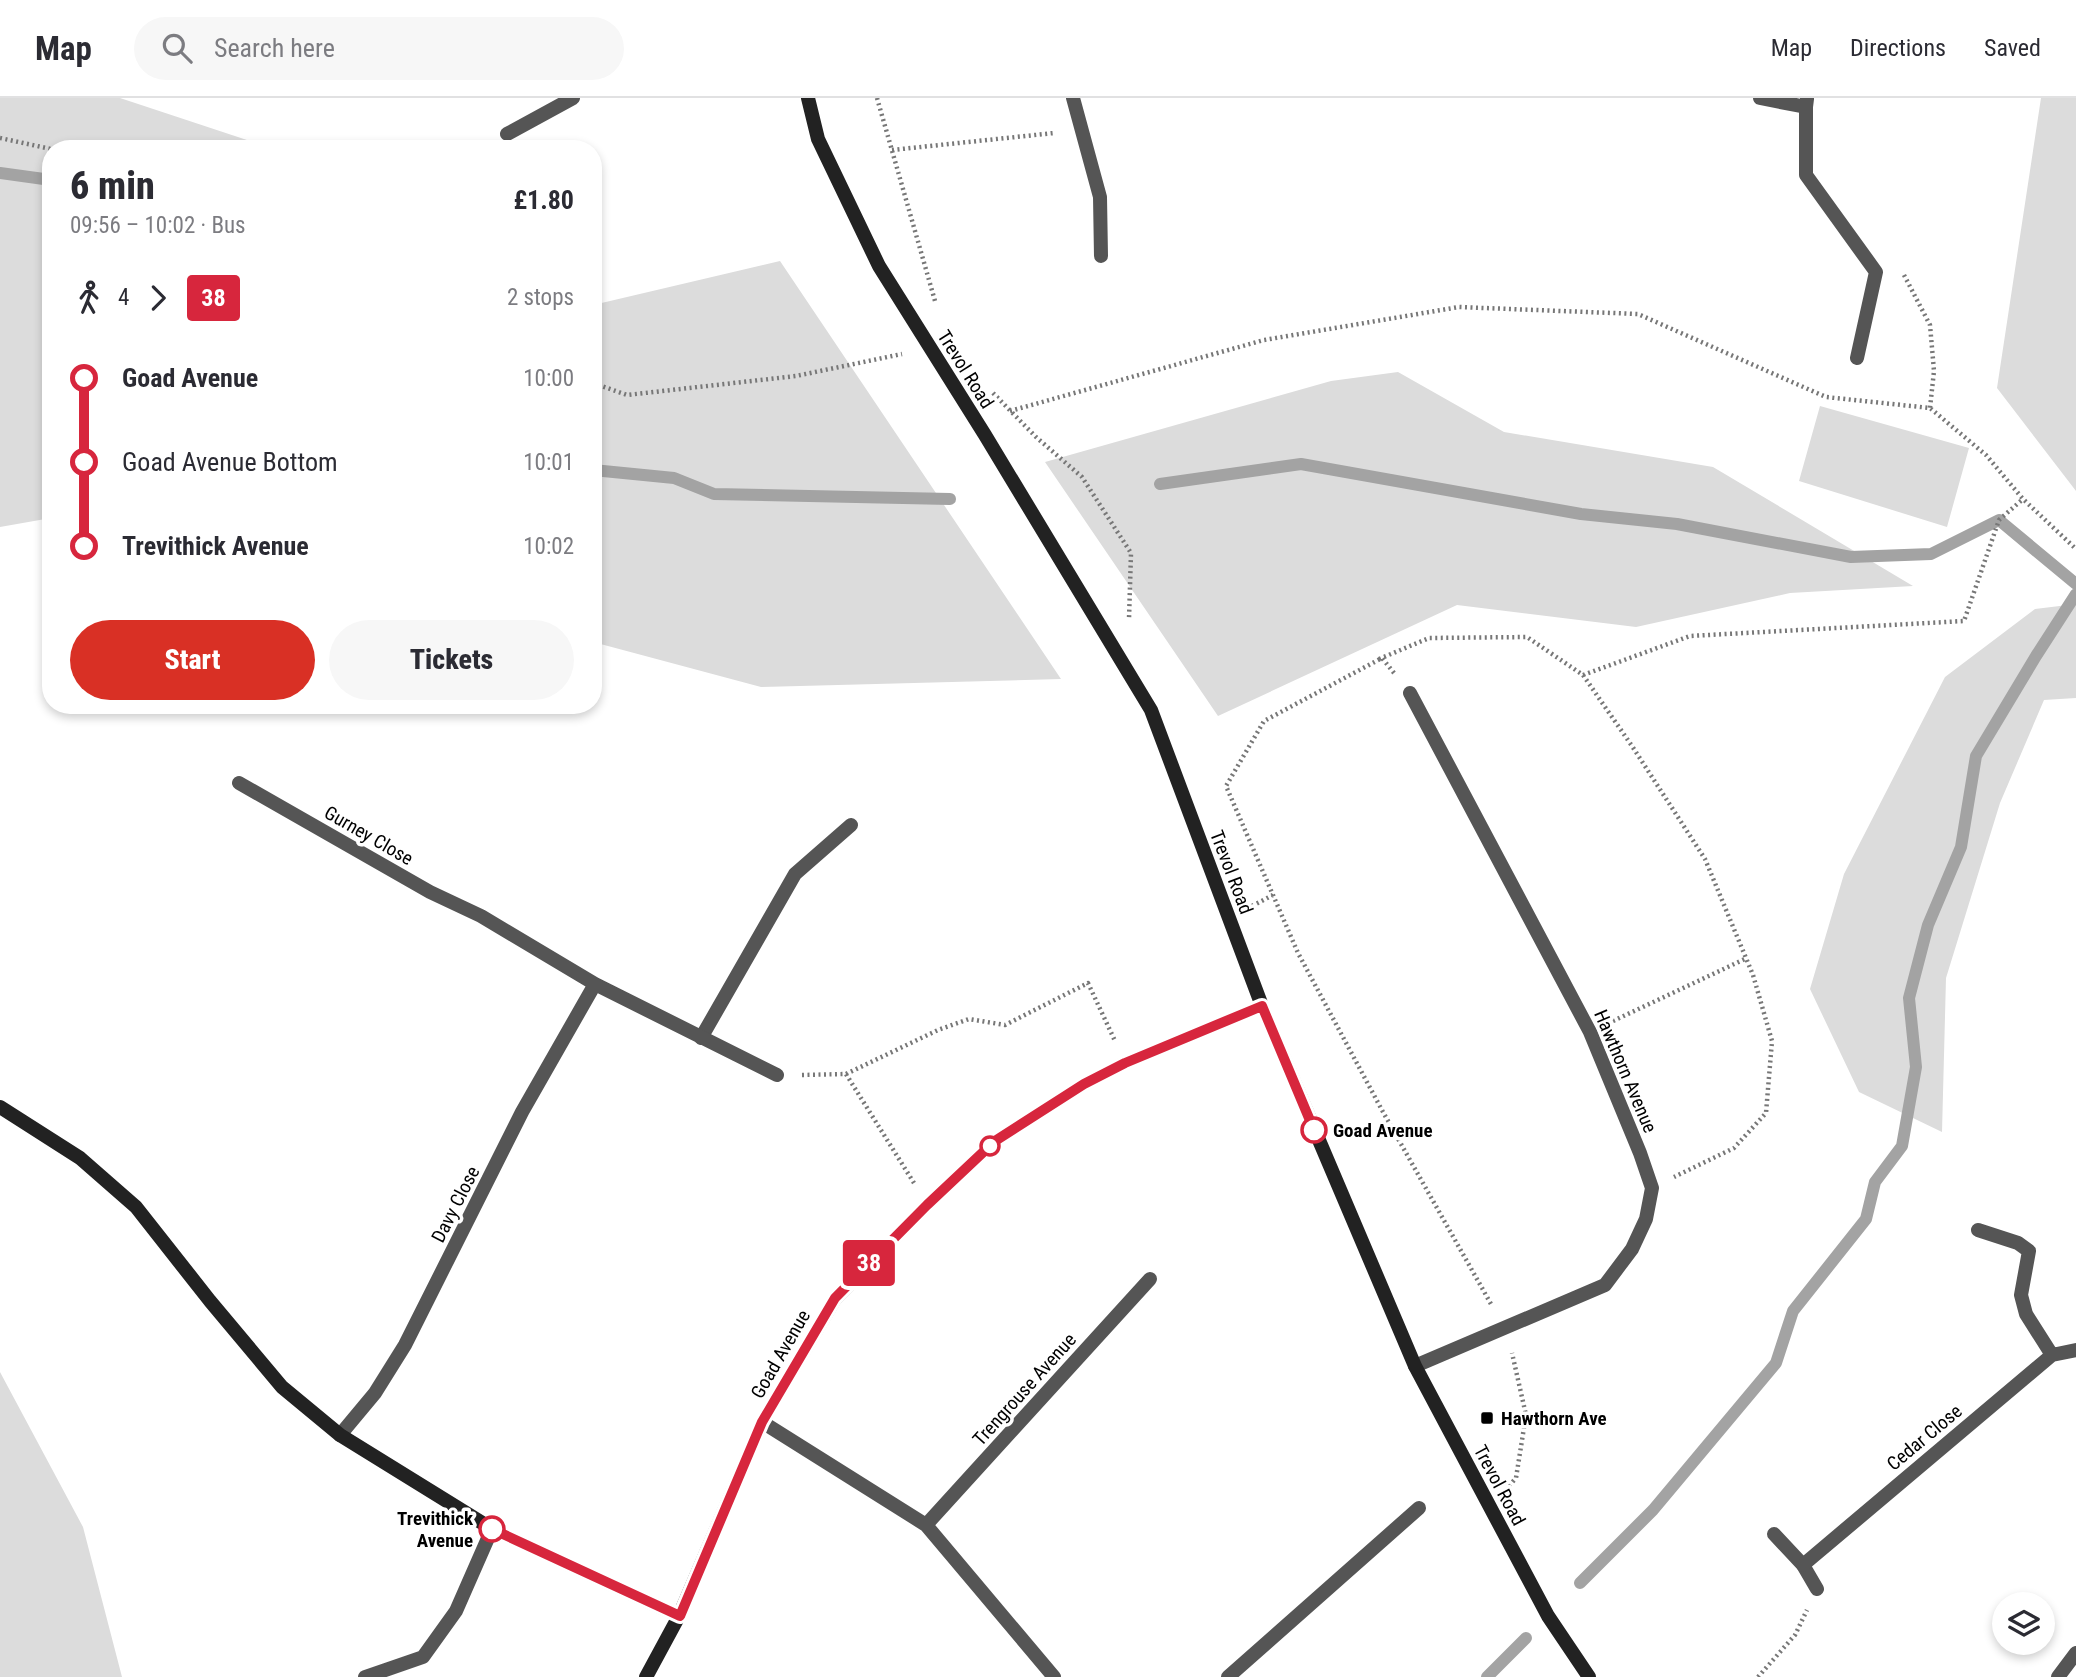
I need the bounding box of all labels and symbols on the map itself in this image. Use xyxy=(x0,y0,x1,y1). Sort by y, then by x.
street label: Trevol Road xyxy=(933,326,999,413)
street label: Gurney Close xyxy=(320,801,417,870)
street label: Trevol Road xyxy=(1205,827,1258,917)
street label: Hawthorn Avenue xyxy=(1589,1006,1662,1136)
marker: Goad Avenue xyxy=(1301,1117,1327,1143)
place label: Goad Avenue xyxy=(1333,1119,1433,1142)
unlabelled marker xyxy=(980,1136,1000,1156)
street label: Davy Close xyxy=(426,1162,484,1246)
line badge: 38 xyxy=(838,1240,900,1286)
street label: Goad Avenue xyxy=(746,1306,815,1403)
street label: Trengrouse Avenue xyxy=(968,1328,1081,1450)
street label: Cedar Close xyxy=(1882,1399,1966,1475)
place label: Hawthorn Ave xyxy=(1501,1407,1607,1430)
marker: Hawthorn Ave xyxy=(1479,1410,1495,1426)
street label: Trevol Road xyxy=(1469,1441,1530,1529)
place label: Trevithick Avenue xyxy=(397,1507,474,1552)
marker: Trevithick Avenue xyxy=(479,1516,505,1542)

